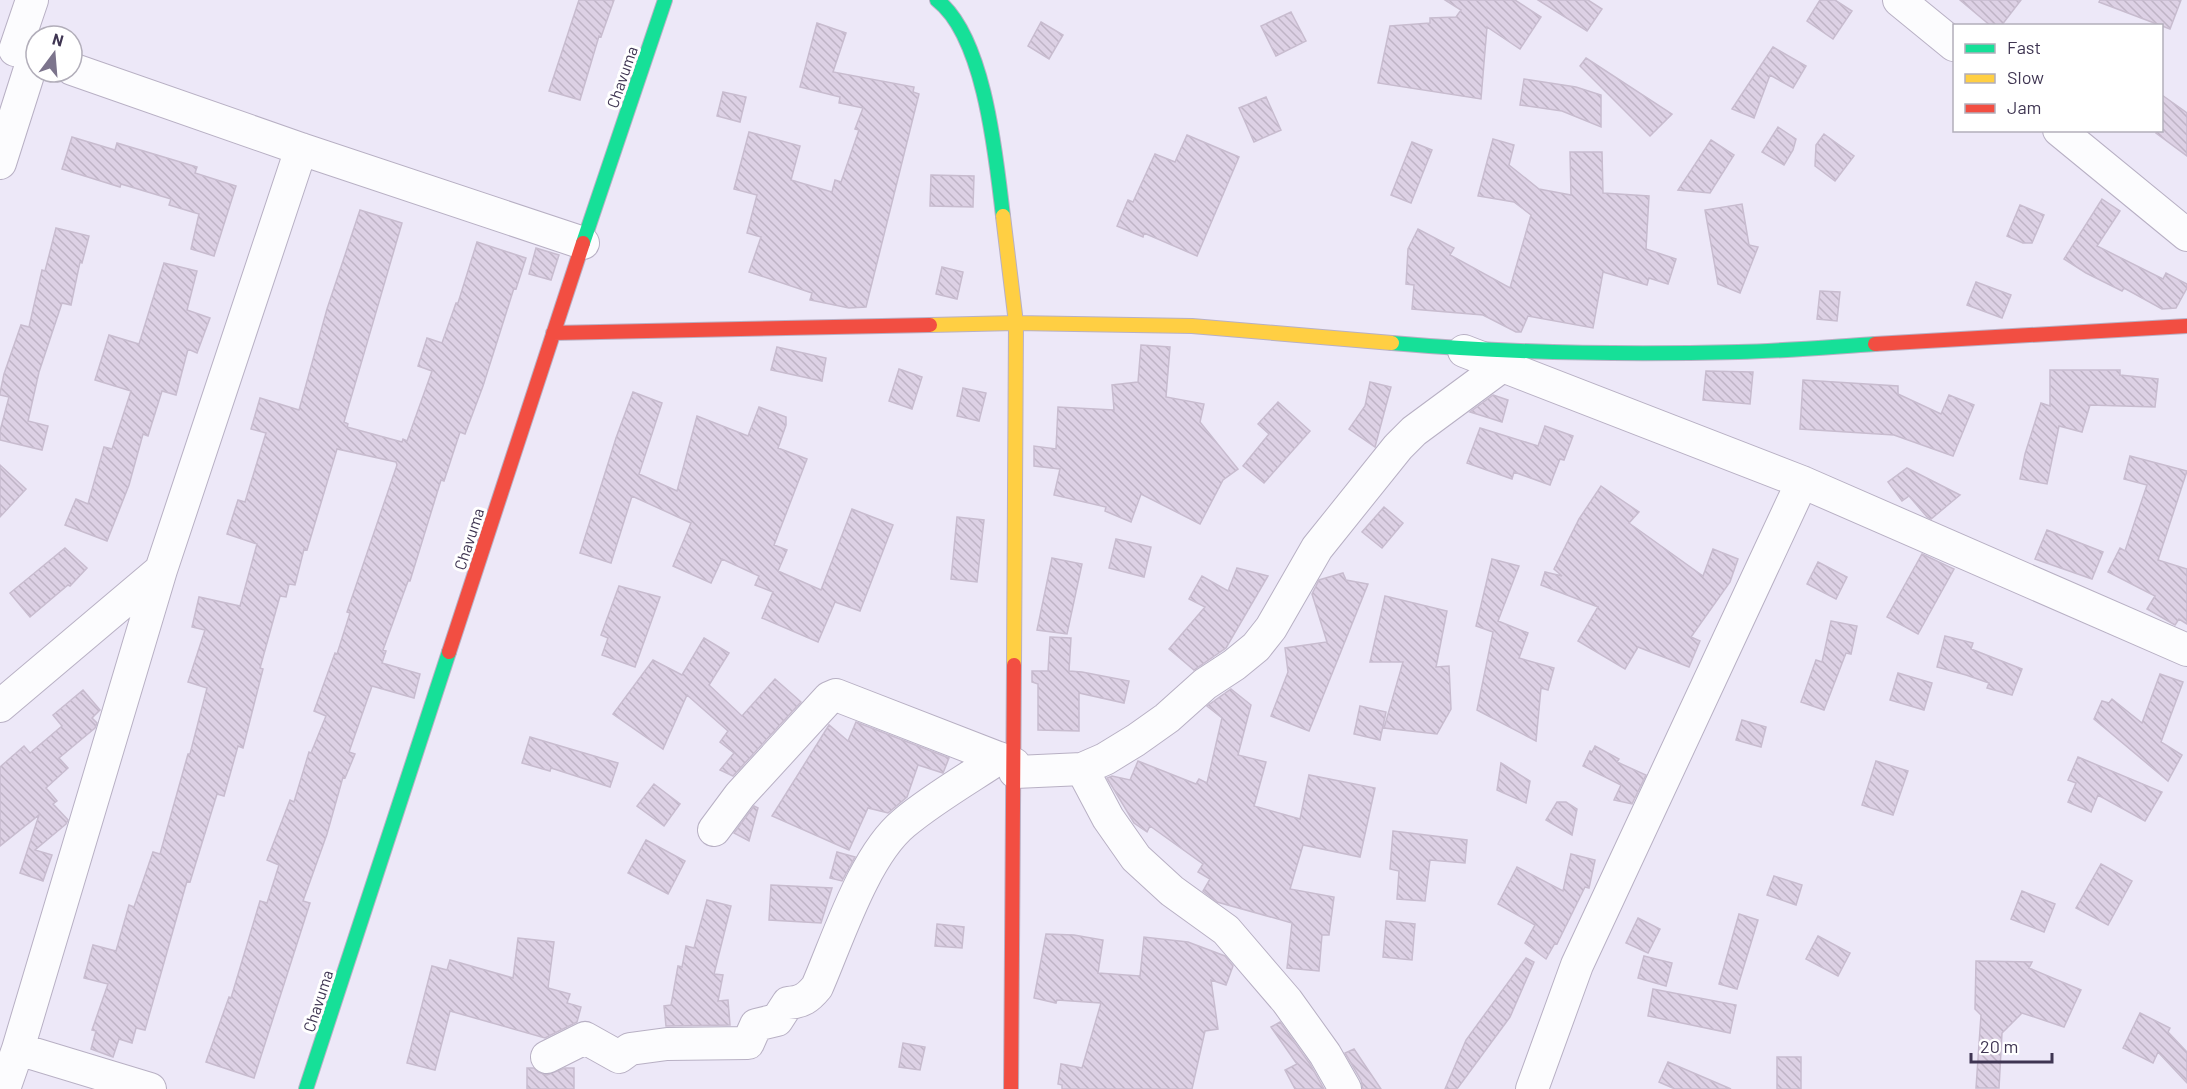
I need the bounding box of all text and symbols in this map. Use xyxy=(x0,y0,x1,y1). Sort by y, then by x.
north arrow xyxy=(24,24,84,84)
legend xyxy=(1953,24,2163,132)
text: N xyxy=(51,29,66,50)
text: Fast xyxy=(2007,36,2041,58)
street label: Chavuma xyxy=(602,43,641,110)
text: Slow xyxy=(2007,66,2044,88)
text: Jam xyxy=(2007,96,2041,118)
street label: Chavuma xyxy=(450,505,487,572)
street label: Chavuma xyxy=(299,967,336,1034)
scale bar xyxy=(1971,1026,2052,1064)
text: 20 m xyxy=(1980,1035,2018,1057)

